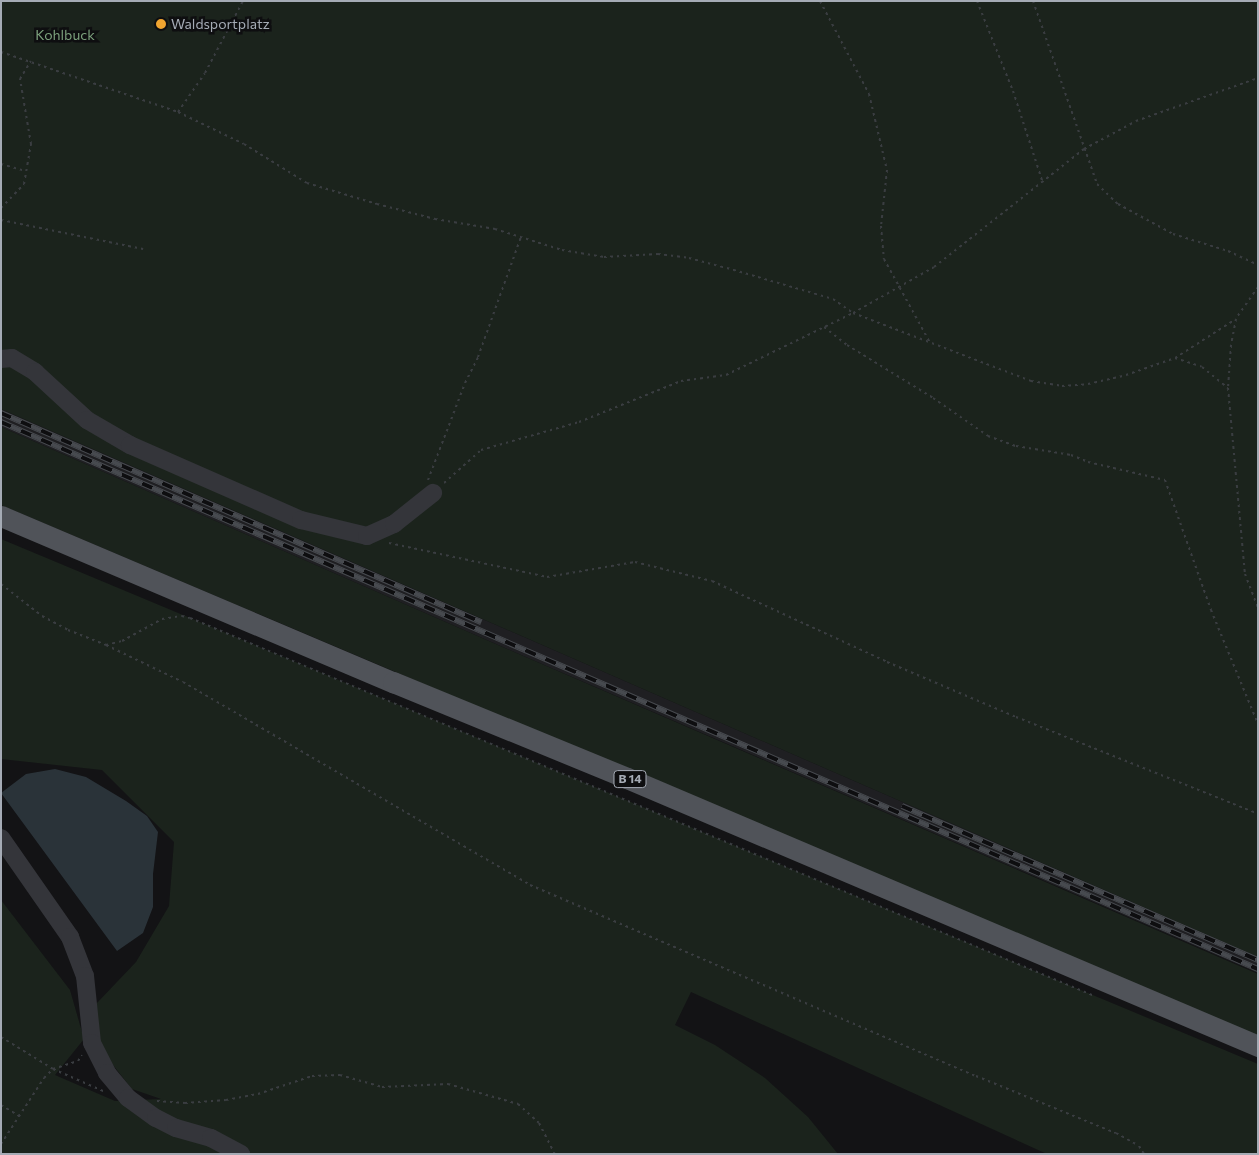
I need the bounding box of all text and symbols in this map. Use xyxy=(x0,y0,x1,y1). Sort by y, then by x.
place label: Waldsportplatz xyxy=(171,16,270,32)
marker: Waldsportplatz xyxy=(155,18,167,30)
park label: Kohlbuck xyxy=(35,27,95,43)
road number: B 14 xyxy=(612,770,648,789)

